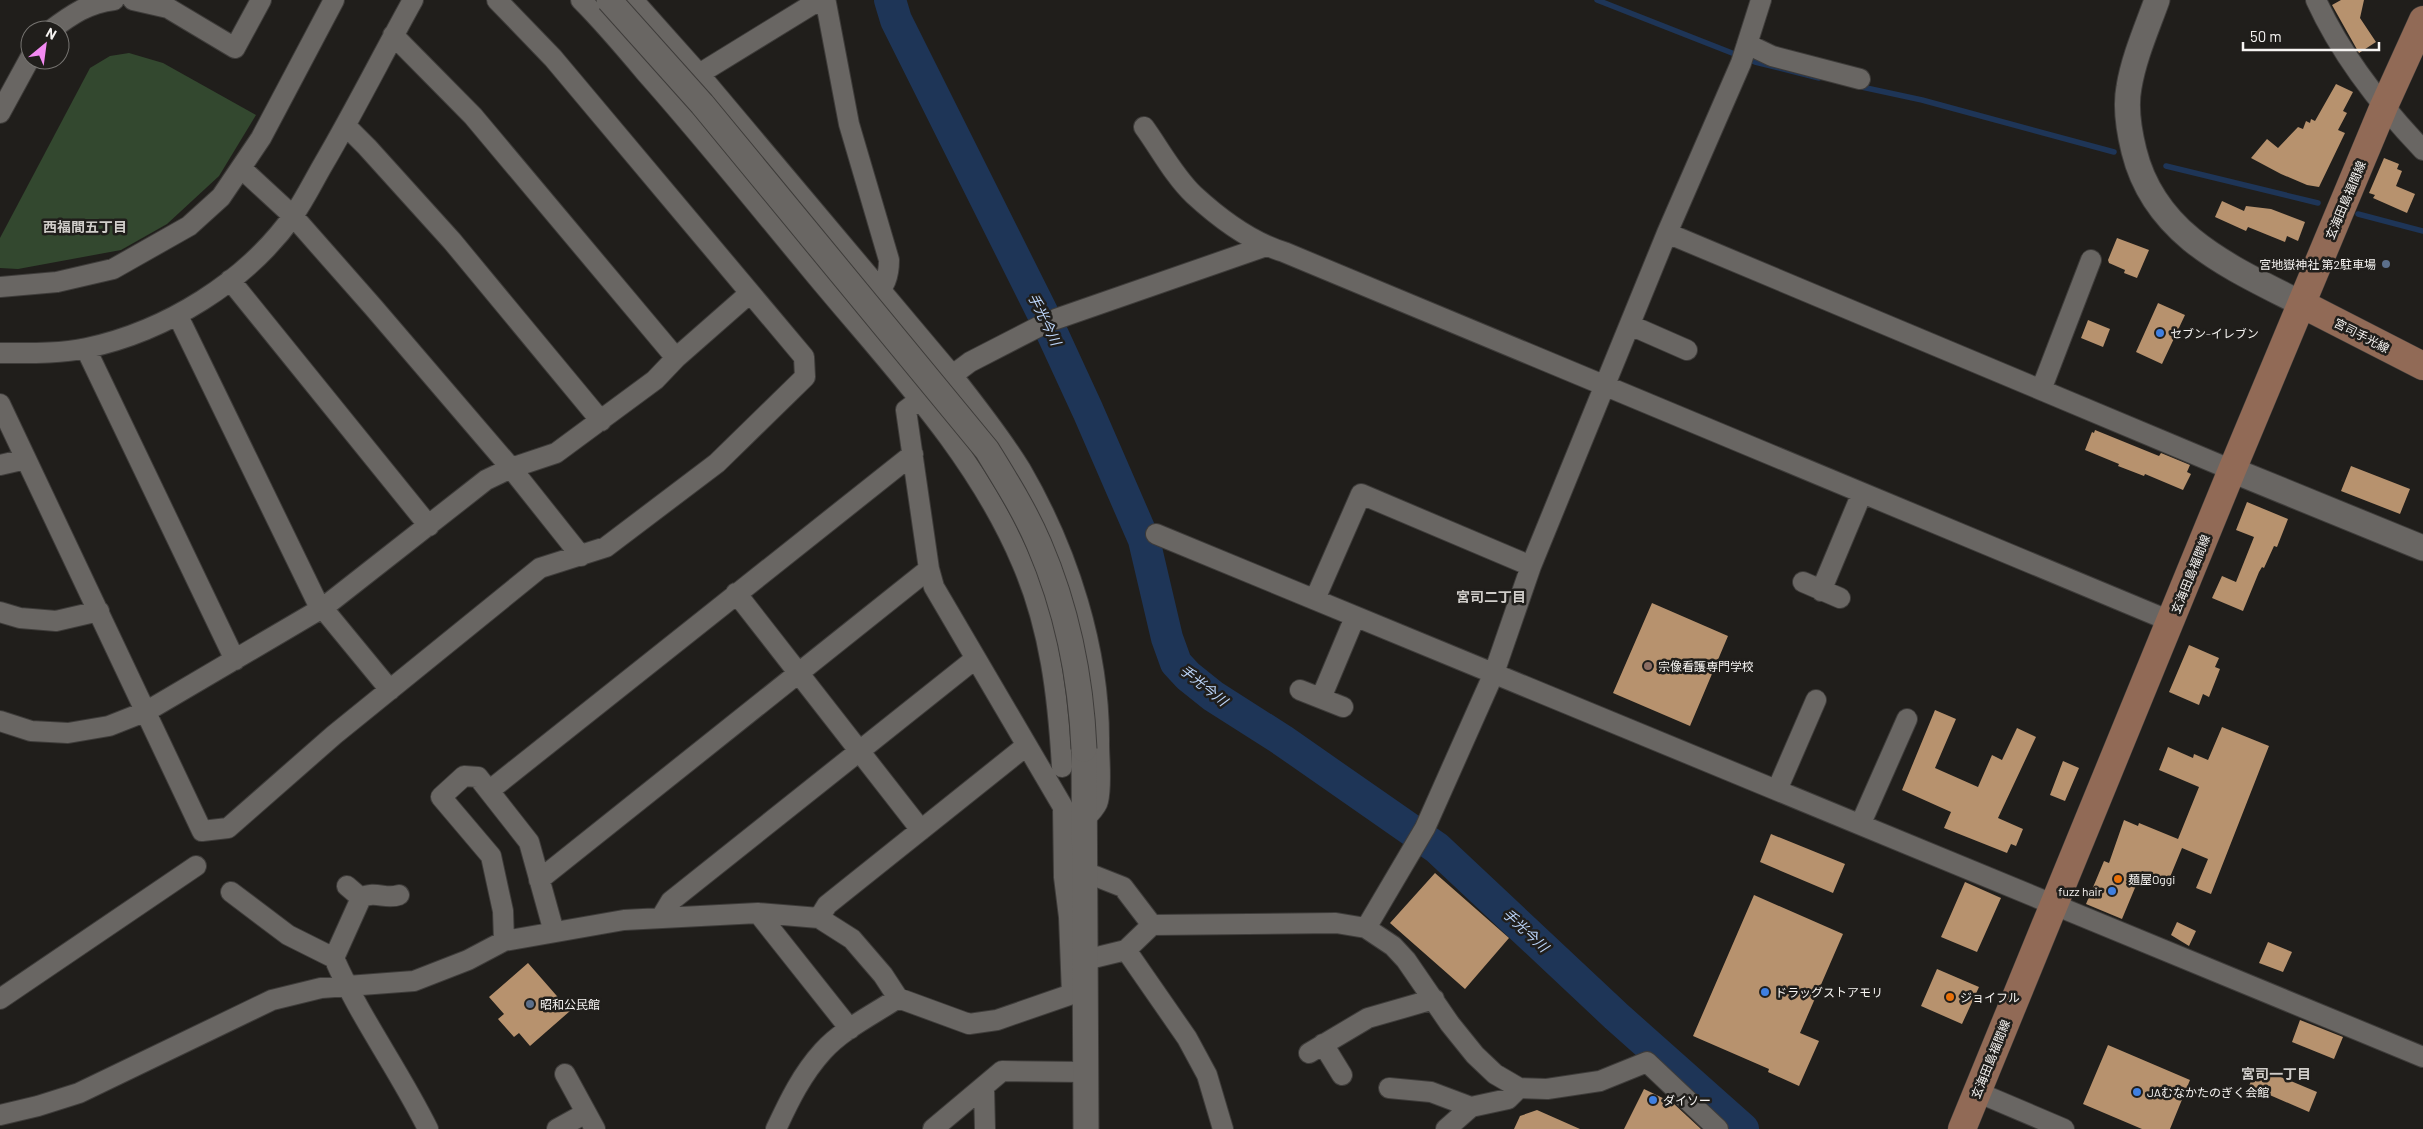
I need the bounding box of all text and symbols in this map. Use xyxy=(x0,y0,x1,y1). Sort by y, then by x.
north arrow xyxy=(20,20,70,70)
scale bar xyxy=(2243,20,2379,52)
text: N xyxy=(43,24,60,43)
text: 50 m xyxy=(2250,27,2282,45)
street label: 玄海田島福間線 xyxy=(2322,159,2368,241)
district label: 西福間五丁目 xyxy=(43,218,127,235)
place label: 宮地嶽神社 第2駐車場 xyxy=(2259,257,2376,271)
marker: 宮地嶽神社 第2駐車場 xyxy=(2380,258,2392,270)
water label: 手光今川 xyxy=(1025,290,1066,350)
street label: 宮司手光線 xyxy=(2332,315,2392,355)
place label: セブン-イレブン xyxy=(2170,326,2259,340)
marker: セブン-イレブン xyxy=(2154,327,2166,339)
street label: 玄海田島福間線 xyxy=(2168,532,2212,616)
district label: 宮司二丁目 xyxy=(1456,588,1526,605)
place label: 宗像看護専門学校 xyxy=(1658,659,1754,673)
marker: 宗像看護専門学校 xyxy=(1642,660,1654,672)
water label: 手光今川 xyxy=(1177,661,1233,710)
place label: 麺屋Oggi xyxy=(2128,872,2175,886)
marker: 麺屋Oggi xyxy=(2112,873,2124,885)
place label: fuzz hair xyxy=(2058,884,2103,898)
marker: fuzz hair xyxy=(2106,885,2118,897)
water label: 手光今川 xyxy=(1500,905,1554,957)
place label: ドラッグストアモリ xyxy=(1775,985,1883,999)
marker: ドラッグストアモリ xyxy=(1759,986,1771,998)
place label: ジョイフル xyxy=(1960,990,2020,1004)
marker: ジョイフル xyxy=(1944,991,1956,1003)
place label: 昭和公民館 xyxy=(540,997,600,1011)
marker: 昭和公民館 xyxy=(524,998,536,1010)
street label: 玄海田島福間線 xyxy=(1968,1017,2012,1101)
district label: 宮司一丁目 xyxy=(2241,1065,2311,1082)
place label: JAむなかたのぎく会館 xyxy=(2147,1085,2269,1099)
marker: JAむなかたのぎく会館 xyxy=(2131,1086,2143,1098)
place label: ダイソー xyxy=(1663,1093,1711,1107)
marker: ダイソー xyxy=(1647,1094,1659,1106)

